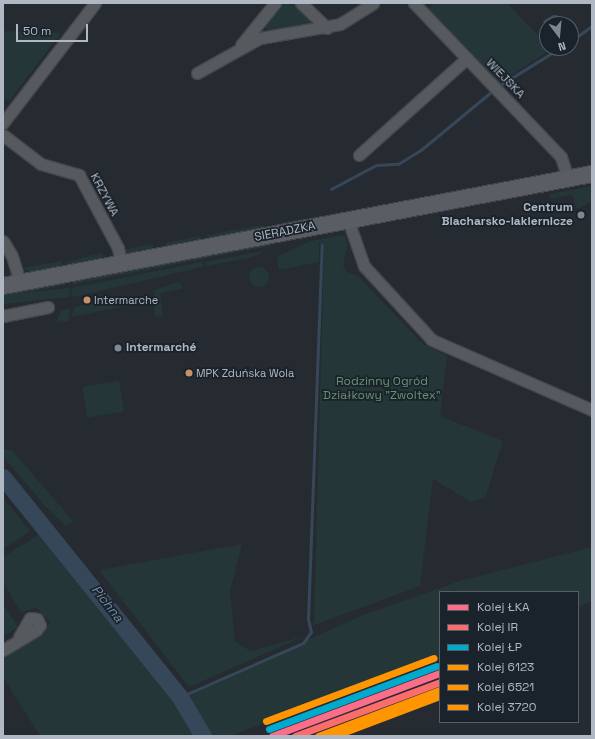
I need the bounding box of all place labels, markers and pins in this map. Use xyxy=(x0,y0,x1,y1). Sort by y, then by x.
place label: Centrum Blacharsko-lakiernicze xyxy=(442,201,573,229)
marker: Centrum Blacharsko-lakiernicze xyxy=(576,210,586,220)
place label: Intermarche xyxy=(94,293,158,307)
marker: Intermarche xyxy=(82,295,92,305)
place label: Intermarché xyxy=(126,341,196,355)
marker: Intermarché xyxy=(113,343,123,353)
place label: MPK Zduńska Wola xyxy=(196,366,294,380)
marker: MPK Zduńska Wola xyxy=(184,368,194,378)

